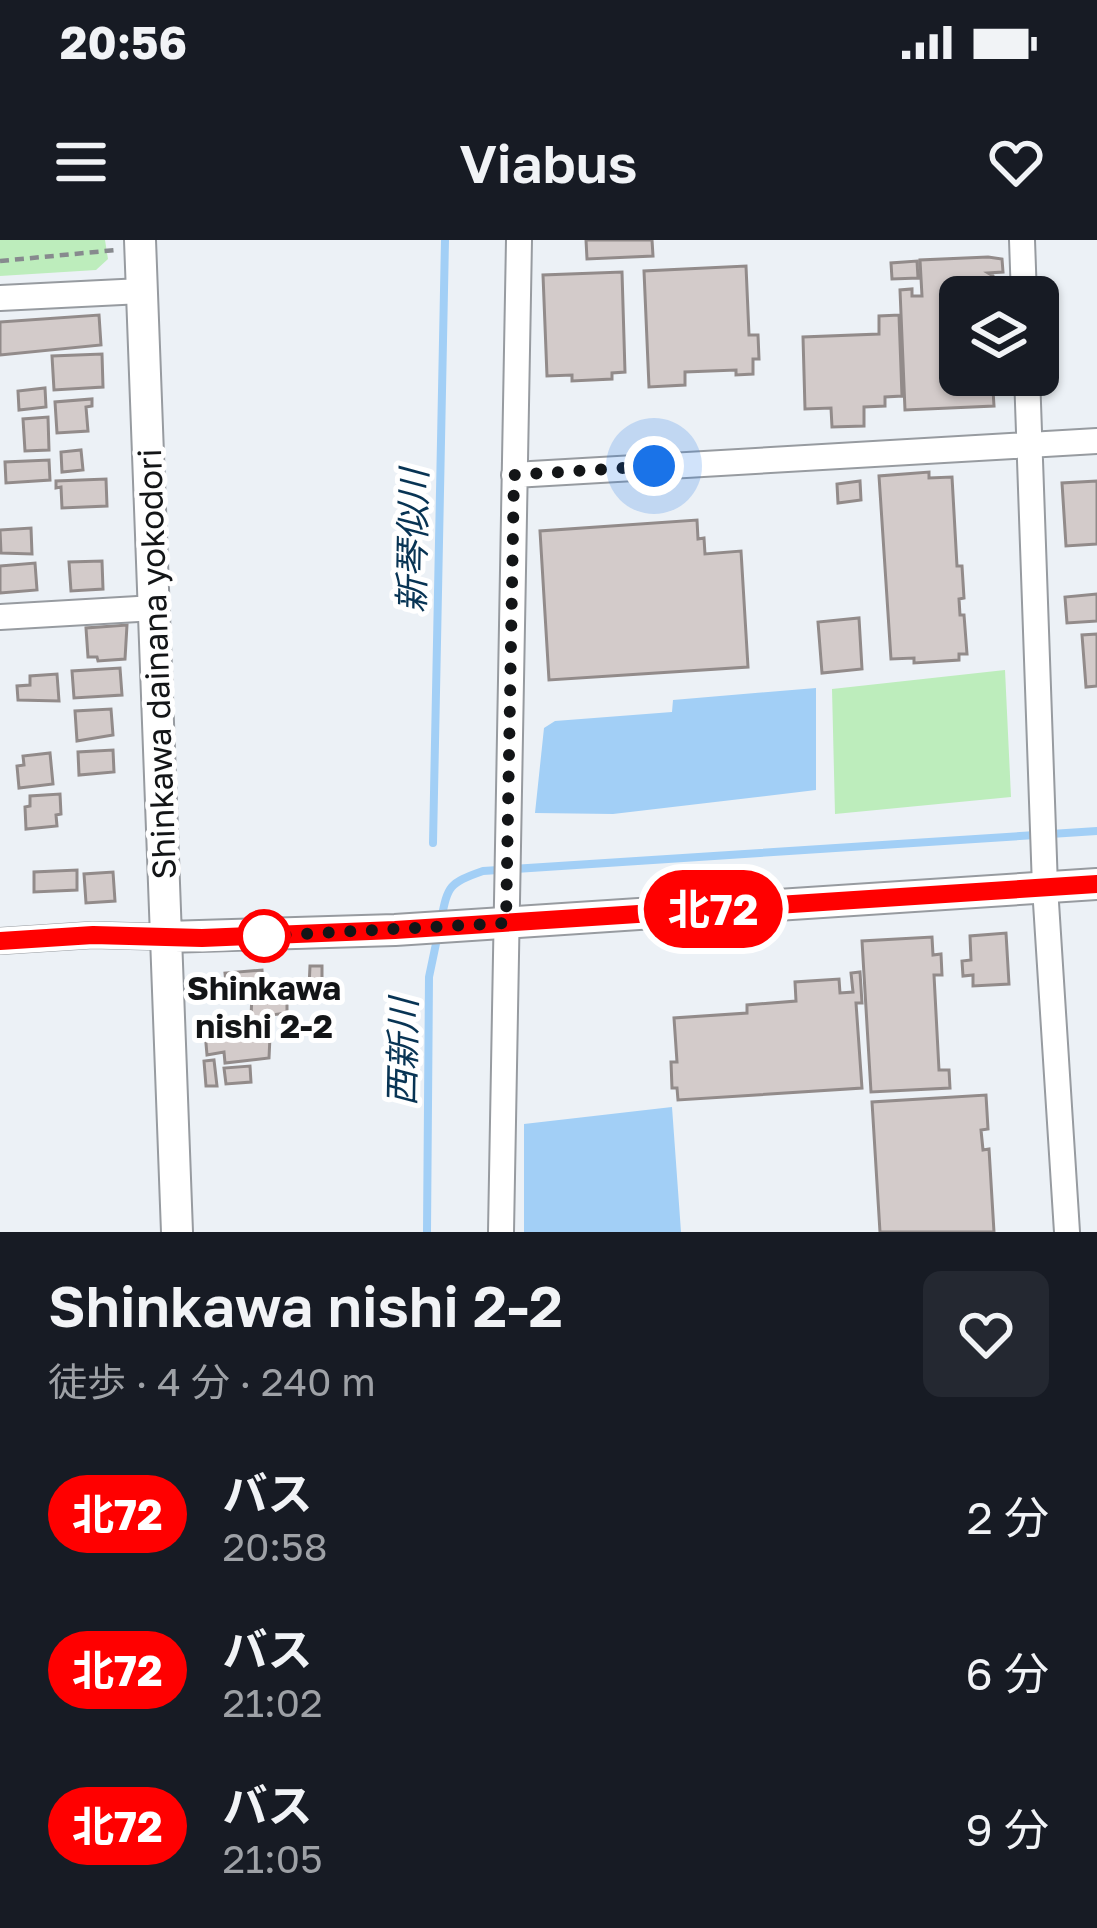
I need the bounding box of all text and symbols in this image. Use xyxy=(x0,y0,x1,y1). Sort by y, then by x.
text: 20:56 xyxy=(60,15,187,69)
icon: menu xyxy=(48,129,114,195)
icon: heart xyxy=(983,129,1049,195)
text: Viabus xyxy=(460,130,637,195)
map controls xyxy=(939,276,1059,396)
button: layers xyxy=(939,276,1059,396)
your location xyxy=(624,436,684,496)
street label: Shinkawa dainana yokodori xyxy=(129,448,183,880)
water label: 新琴似川 xyxy=(389,465,435,613)
line badge: 北72 xyxy=(644,870,782,948)
text: 北72 xyxy=(668,884,758,934)
marker: Shinkawa nishi 2-2 xyxy=(239,911,289,961)
place label: Shinkawa nishi 2-2 xyxy=(187,968,341,1045)
water label: 西新川 xyxy=(380,994,425,1106)
text: Shinkawa nishi 2-2 xyxy=(48,1271,563,1340)
button: heart xyxy=(923,1271,1049,1397)
text: 徒歩 · 4 分 · 240 m xyxy=(48,1358,376,1405)
text: バス xyxy=(223,1466,313,1520)
text: 北72 xyxy=(72,1489,163,1539)
text: 2 分 xyxy=(967,1490,1049,1544)
text: 20:58 xyxy=(223,1523,327,1570)
text: バス xyxy=(223,1622,313,1676)
text: 北72 xyxy=(72,1645,163,1695)
text: 6 分 xyxy=(966,1646,1049,1700)
text: 21:02 xyxy=(223,1679,323,1726)
text: バス xyxy=(223,1778,313,1832)
text: 北72 xyxy=(72,1801,163,1851)
text: 9 分 xyxy=(966,1802,1049,1856)
text: 21:05 xyxy=(223,1835,323,1882)

